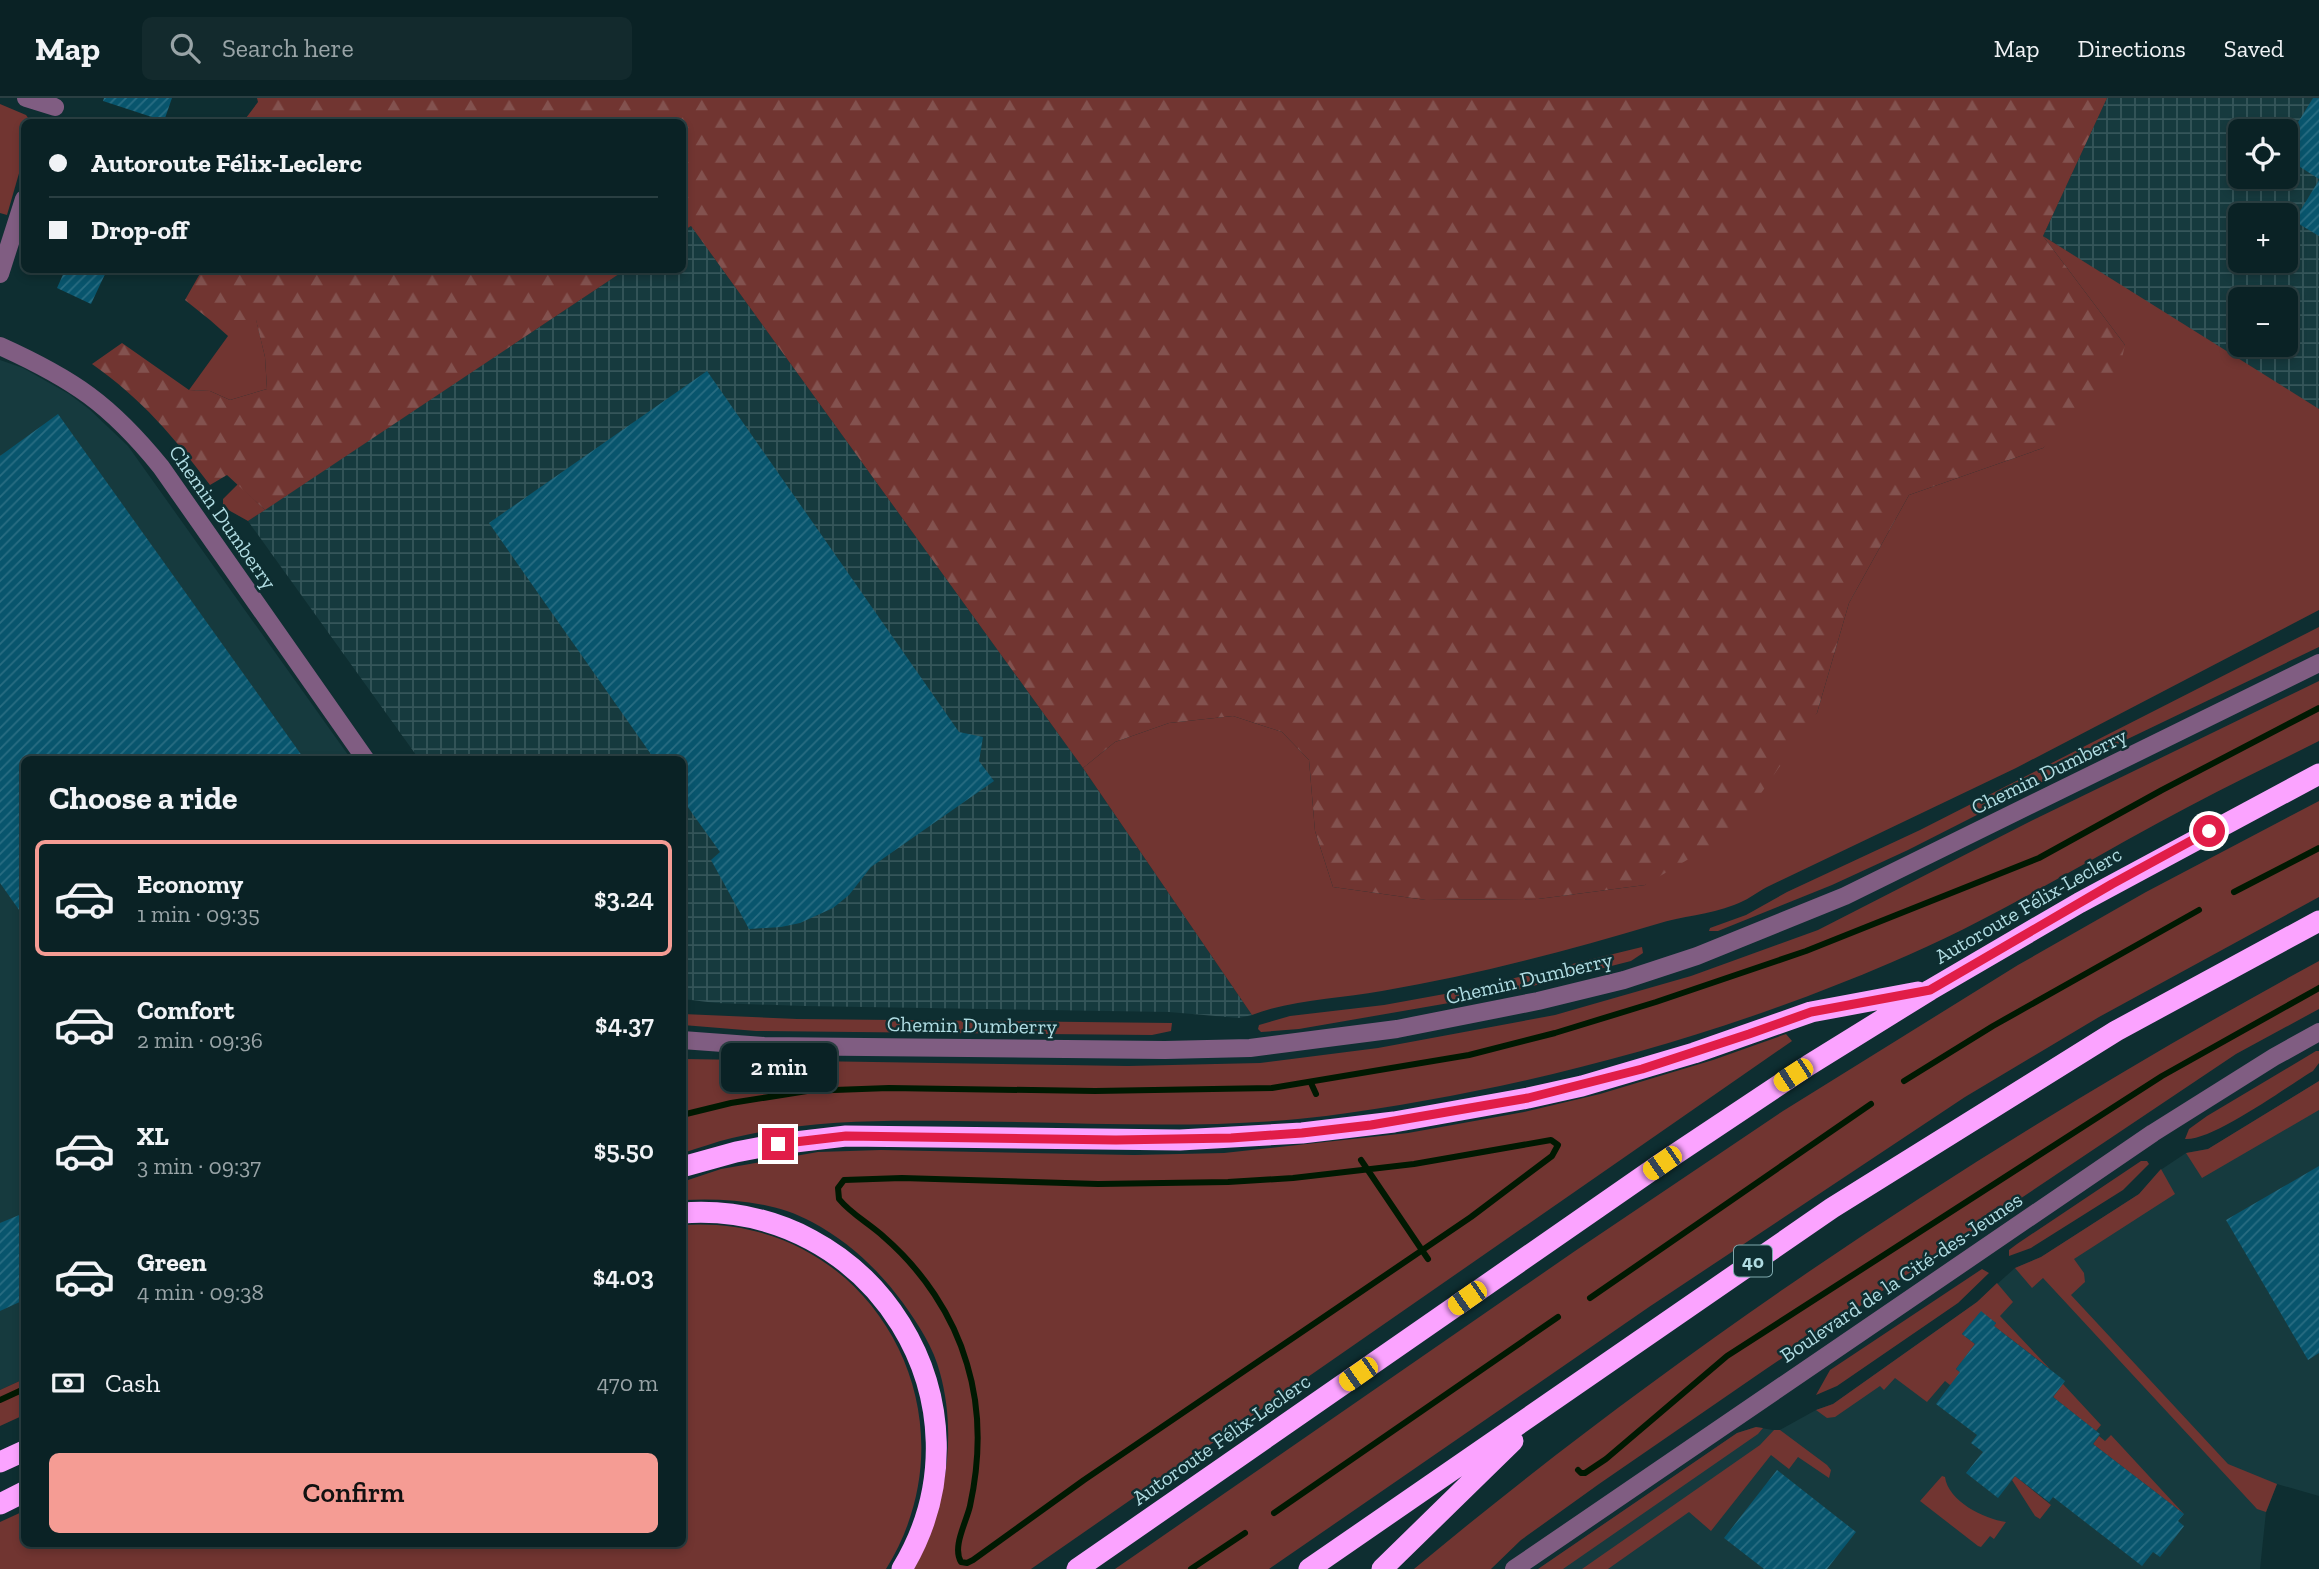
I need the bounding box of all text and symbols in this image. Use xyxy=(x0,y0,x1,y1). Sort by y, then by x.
search box xyxy=(142,17,632,80)
text: Map xyxy=(35,29,100,68)
icon: search xyxy=(166,29,204,67)
text: Search here xyxy=(222,32,354,64)
text: Map xyxy=(1994,34,2040,63)
text: Directions xyxy=(2078,34,2186,63)
text: Saved xyxy=(2224,34,2284,63)
map controls xyxy=(2228,119,2298,357)
button: locate xyxy=(2228,119,2298,189)
text: Autoroute Félix-Leclerc xyxy=(91,147,362,179)
button: + xyxy=(2228,203,2298,273)
text: Drop-off xyxy=(91,214,188,246)
button: − xyxy=(2228,287,2298,357)
street label: Chemin Dumberry xyxy=(164,440,282,594)
street label: Chemin Dumberry xyxy=(1967,722,2131,820)
text: Choose a ride xyxy=(49,779,237,817)
route start xyxy=(2193,815,2225,847)
street label: Autoroute Félix-Leclerc xyxy=(1930,841,2126,969)
icon: car xyxy=(53,867,116,930)
text: Economy xyxy=(137,868,243,900)
text: $3.24 xyxy=(594,882,654,914)
text: 1 min · 09:35 xyxy=(137,900,260,928)
street label: Chemin Dumberry xyxy=(1443,947,1615,1009)
icon: car xyxy=(53,993,116,1056)
text: Comfort xyxy=(137,994,234,1026)
text: $4.37 xyxy=(595,1008,654,1040)
street label: Chemin Dumberry xyxy=(887,1011,1058,1039)
text: 2 min · 09:36 xyxy=(137,1026,263,1054)
callout: 2 min xyxy=(720,1042,836,1091)
text: 2 min xyxy=(750,1053,808,1081)
car xyxy=(1770,1055,1817,1095)
icon: car xyxy=(53,1119,116,1182)
text: XL xyxy=(137,1120,169,1152)
route end xyxy=(762,1128,794,1160)
text: $5.50 xyxy=(594,1134,654,1166)
car xyxy=(1639,1142,1686,1184)
text: 3 min · 09:37 xyxy=(137,1152,261,1180)
street label: Boulevard de la Cité-des-Jeunes xyxy=(1775,1186,2027,1368)
icon: car xyxy=(53,1245,116,1308)
text: Green xyxy=(137,1246,207,1278)
road number: 40 xyxy=(1734,1246,1772,1276)
text: $4.03 xyxy=(593,1260,654,1292)
car xyxy=(1444,1277,1491,1319)
text: 4 min · 09:38 xyxy=(137,1278,264,1306)
car xyxy=(1335,1353,1382,1395)
icon: cash xyxy=(49,1364,87,1402)
text: Cash xyxy=(105,1367,160,1399)
street label: Autoroute Félix-Leclerc xyxy=(1127,1368,1315,1510)
text: 470 m xyxy=(597,1369,658,1397)
button: Confirm xyxy=(49,1453,658,1533)

